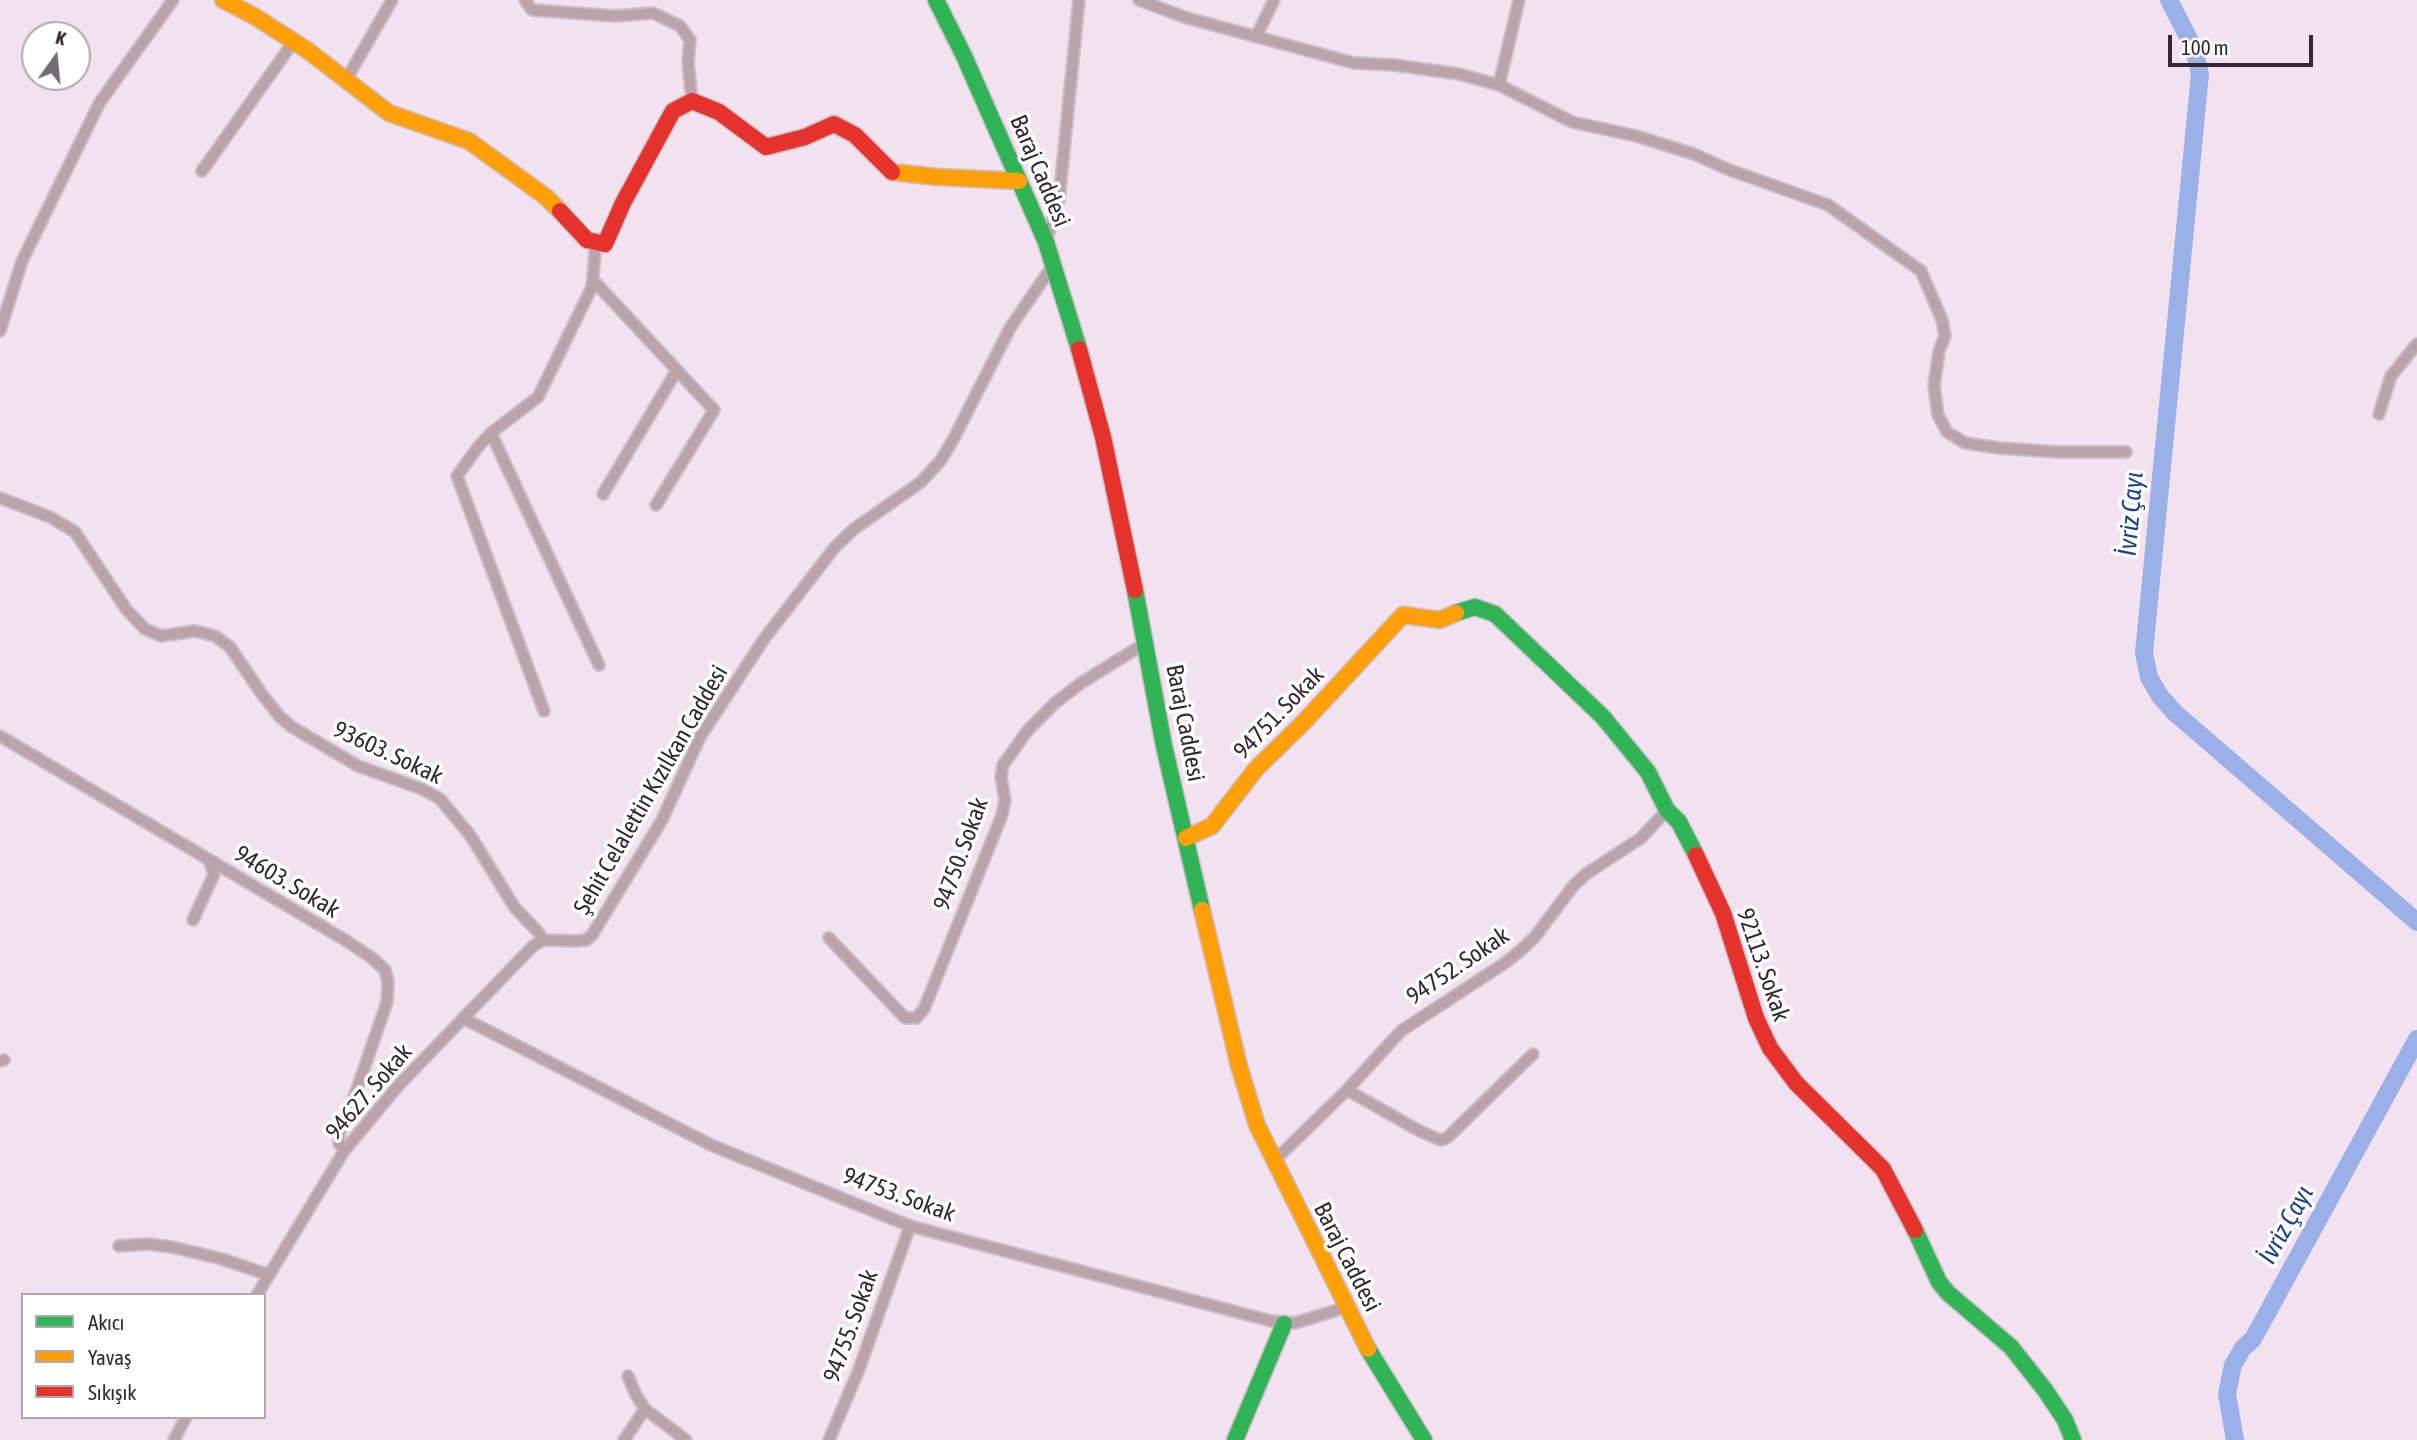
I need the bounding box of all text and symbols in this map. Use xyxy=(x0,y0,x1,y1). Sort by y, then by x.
north arrow xyxy=(21,21,91,91)
scale bar xyxy=(2172,21,2317,65)
text: K xyxy=(54,26,68,49)
text: 100 m xyxy=(2181,35,2229,59)
street label: Baraj Caddesi xyxy=(1004,111,1076,231)
water label: İvriz Çayı xyxy=(2112,471,2150,557)
street label: Şehit Celalettin Kızılkan Caddesi xyxy=(568,660,734,920)
street label: 94751. Sokak xyxy=(1228,661,1330,765)
street label: Baraj Caddesi xyxy=(1160,662,1210,784)
street label: 93603. Sokak xyxy=(329,715,447,791)
street label: 94750. Sokak xyxy=(927,794,995,914)
street label: 94603. Sokak xyxy=(229,839,345,925)
street label: 92113. Sokak xyxy=(1730,905,1796,1025)
street label: 94752. Sokak xyxy=(1401,921,1515,1011)
street label: 94627. Sokak xyxy=(320,1038,418,1146)
street label: 94753. Sokak xyxy=(839,1161,959,1229)
water label: İvriz Çayı xyxy=(2252,1181,2320,1269)
street label: Baraj Caddesi xyxy=(1307,1198,1387,1316)
street label: 94755. Sokak xyxy=(817,1266,885,1386)
legend xyxy=(21,1293,266,1419)
text: Akıcı xyxy=(88,1310,124,1334)
text: Yavaş xyxy=(88,1345,131,1369)
text: Sıkışık xyxy=(88,1380,137,1404)

